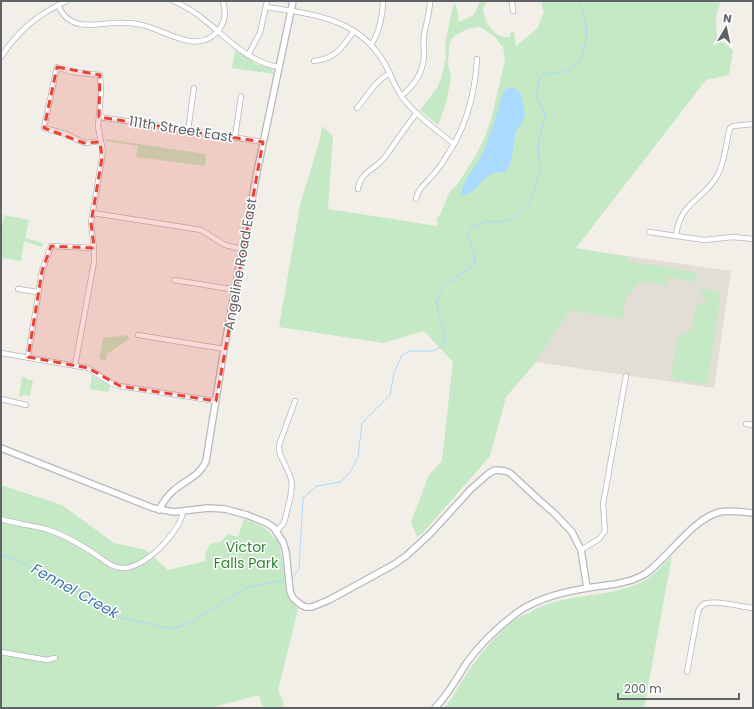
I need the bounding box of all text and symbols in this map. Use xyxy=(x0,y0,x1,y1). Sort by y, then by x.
north arrow xyxy=(706,8,746,48)
text: N xyxy=(722,10,733,27)
street label: 111th Street East xyxy=(128,111,234,147)
street label: Angeline Road East xyxy=(219,196,261,332)
park label: Victor Falls Park xyxy=(214,537,279,573)
water label: Fennel Creek xyxy=(28,558,124,624)
scale bar xyxy=(618,675,739,701)
text: 200 m xyxy=(624,680,662,697)

